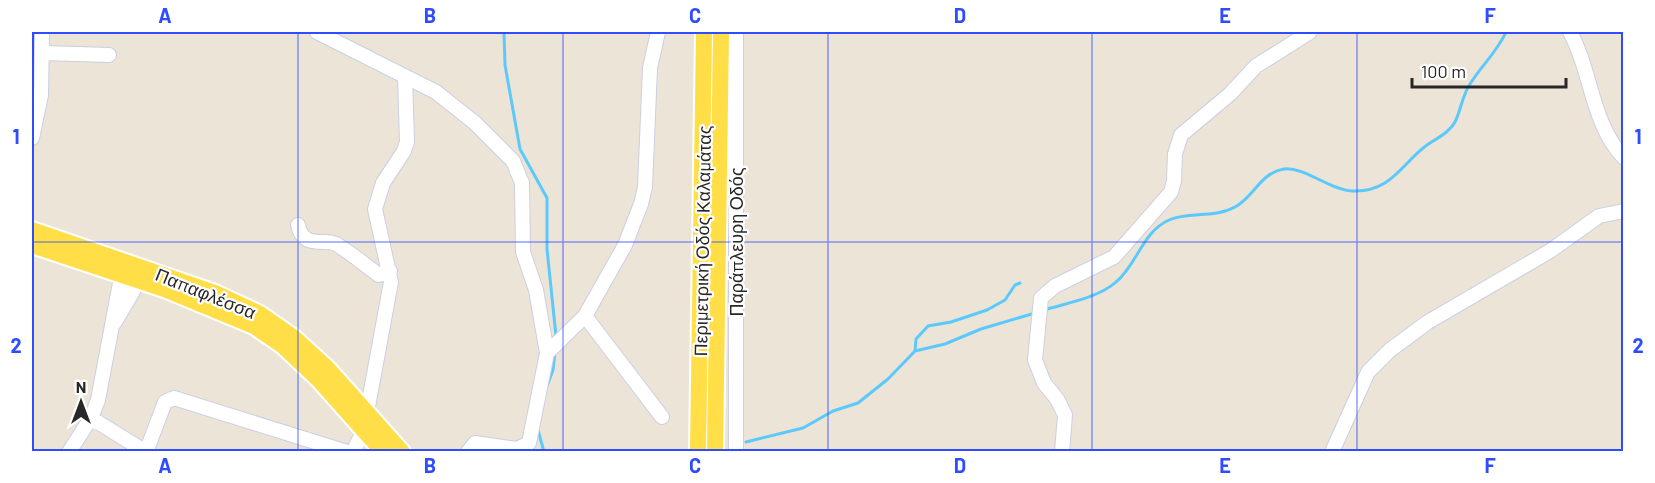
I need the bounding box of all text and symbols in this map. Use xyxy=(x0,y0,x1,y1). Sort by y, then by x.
text: A xyxy=(158,3,172,27)
text: B xyxy=(424,3,436,27)
text: C xyxy=(689,3,701,27)
text: D xyxy=(954,3,966,27)
text: E xyxy=(1219,3,1231,27)
text: F xyxy=(1484,3,1496,27)
scale bar xyxy=(1412,51,1566,89)
text: 100 m xyxy=(1421,60,1466,82)
text: 1 xyxy=(12,124,20,148)
text: 1 xyxy=(1634,124,1642,148)
street label: Περιμετρική Οδός Καλαμάτας xyxy=(689,125,715,357)
street label: Παράπλευρη Οδός xyxy=(725,167,747,317)
street label: Παπαφλέσσα xyxy=(153,263,259,323)
text: 2 xyxy=(10,333,22,357)
text: 2 xyxy=(1632,333,1644,357)
north arrow xyxy=(51,372,111,432)
text: N xyxy=(76,377,86,396)
text: A xyxy=(158,453,172,477)
text: B xyxy=(424,453,436,477)
text: C xyxy=(689,453,701,477)
text: D xyxy=(954,453,966,477)
text: E xyxy=(1219,453,1231,477)
text: F xyxy=(1484,453,1496,477)

